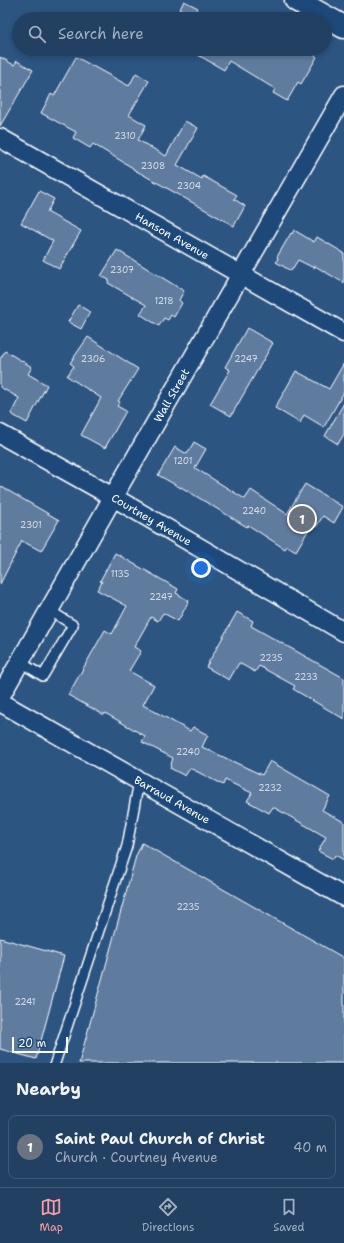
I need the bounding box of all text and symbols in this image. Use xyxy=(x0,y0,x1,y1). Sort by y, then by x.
search box xyxy=(12,12,332,56)
icon: search xyxy=(26,23,48,45)
text: Search here xyxy=(58,24,144,44)
house number: 2310 xyxy=(114,130,136,142)
house number: 2308 xyxy=(141,160,165,172)
house number: 2304 xyxy=(177,180,201,192)
street label: Hanson Avenue xyxy=(132,209,212,263)
house number: 2307 xyxy=(110,264,134,276)
house number: 1218 xyxy=(154,295,174,307)
house number: 2306 xyxy=(81,353,105,365)
house number: 2247 xyxy=(234,353,258,365)
street label: Wall Street xyxy=(150,366,193,425)
house number: 1201 xyxy=(173,455,193,467)
street label: Courtney Avenue xyxy=(108,491,194,549)
pin: 1 xyxy=(289,504,315,534)
house number: 2240 xyxy=(242,505,266,517)
house number: 2301 xyxy=(20,519,42,531)
your location xyxy=(191,558,211,578)
house number: 1135 xyxy=(111,568,129,580)
house number: 2247 xyxy=(149,591,173,603)
house number: 2235 xyxy=(259,652,283,664)
house number: 2233 xyxy=(294,671,318,683)
house number: 2240 xyxy=(176,746,200,758)
street label: Barraud Avenue xyxy=(131,773,213,828)
house number: 2232 xyxy=(258,782,282,794)
house number: 2235 xyxy=(176,901,200,913)
house number: 2241 xyxy=(14,996,36,1008)
scale bar xyxy=(12,1035,68,1054)
text: 20 m xyxy=(18,1036,46,1051)
text: Nearby xyxy=(16,1078,81,1100)
text: Saint Paul Church of Christ xyxy=(55,1129,265,1149)
text: 1 xyxy=(27,1139,33,1156)
text: 40 m xyxy=(293,1139,327,1156)
text: Church · Courtney Avenue xyxy=(55,1149,218,1166)
tab: Map xyxy=(39,1196,63,1235)
tab: Directions xyxy=(142,1196,194,1235)
tab: Saved xyxy=(273,1196,305,1235)

